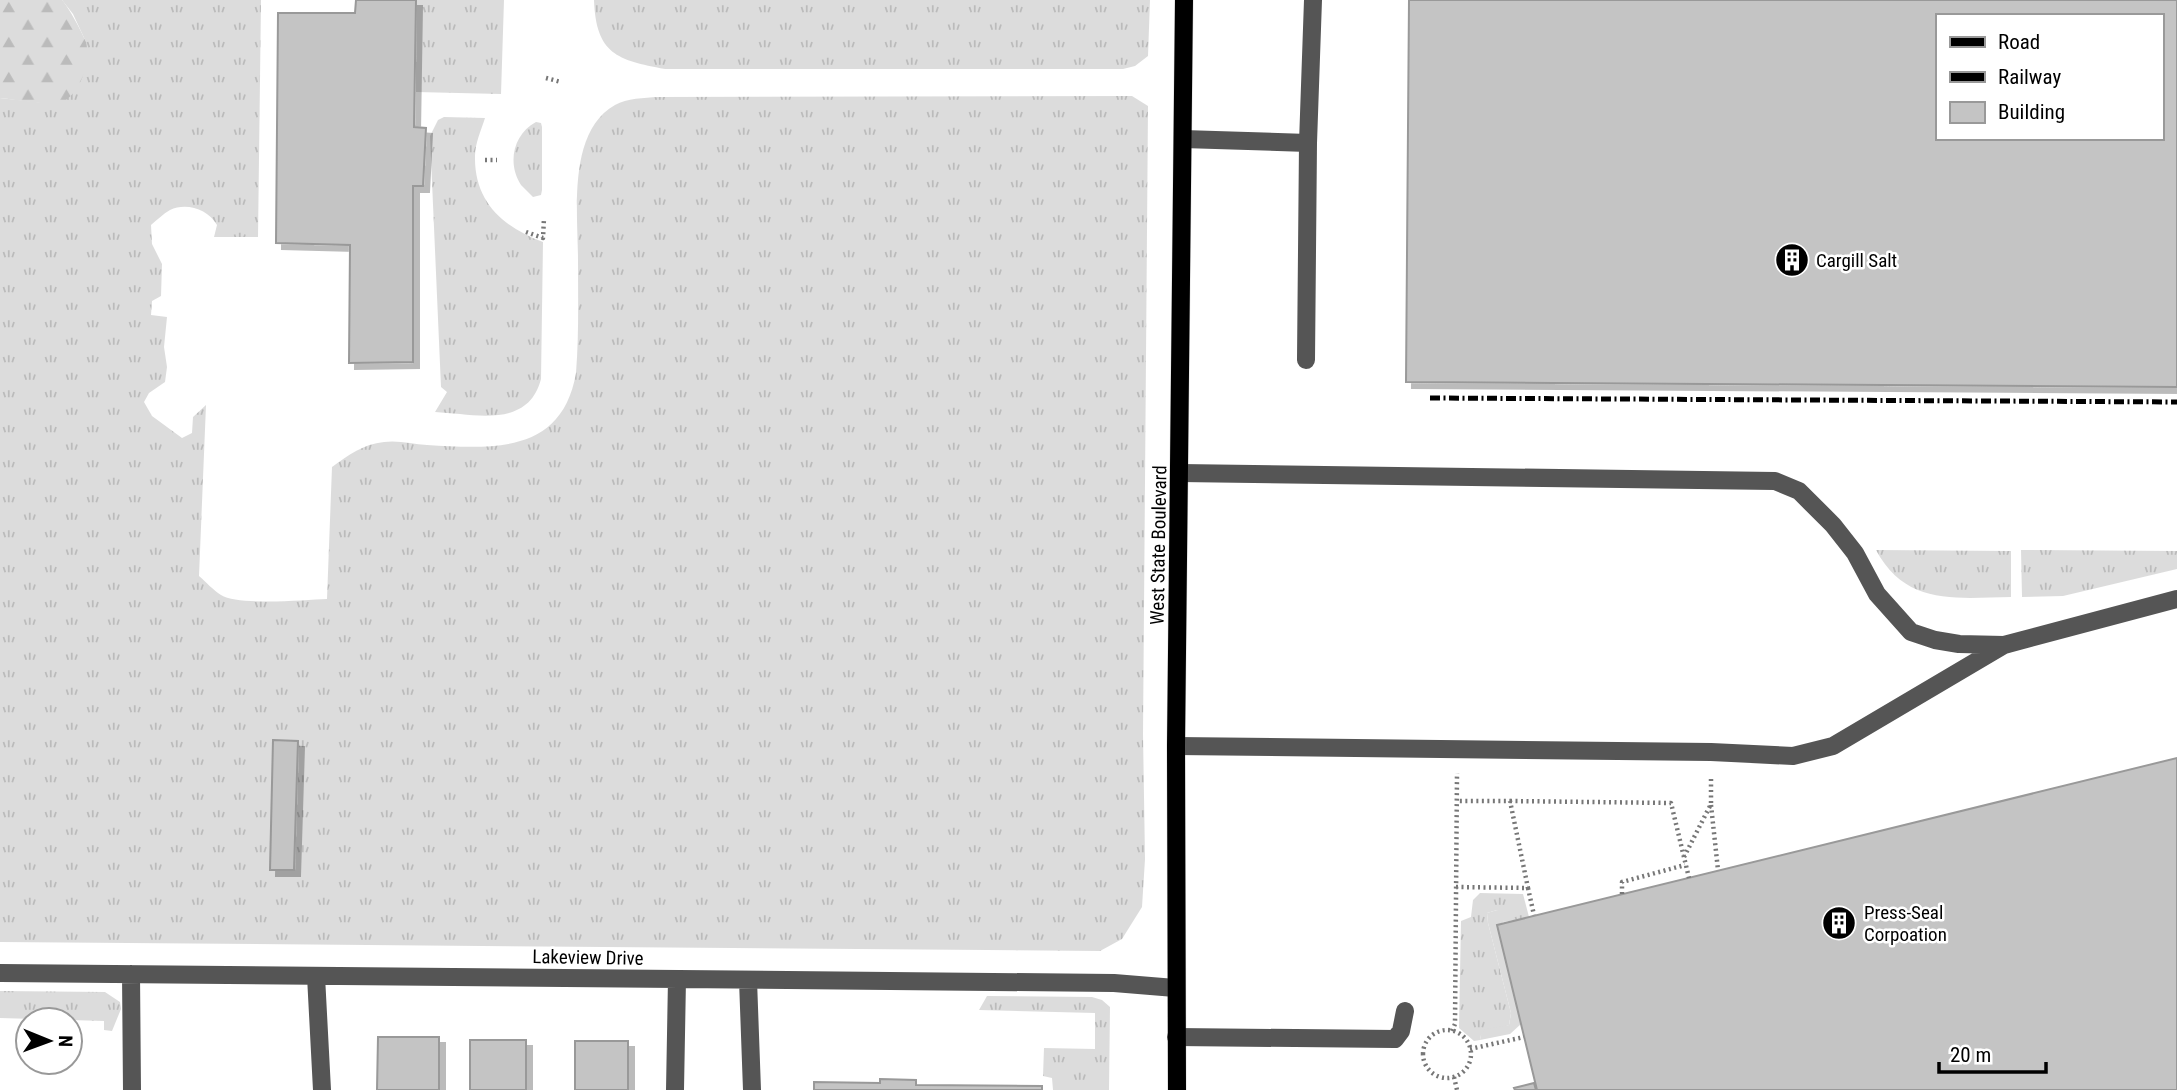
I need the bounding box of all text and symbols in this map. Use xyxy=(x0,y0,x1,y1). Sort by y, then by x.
legend xyxy=(1936,14,2163,140)
text: Road xyxy=(1998,30,2040,54)
text: Railway xyxy=(1998,65,2061,89)
text: Building xyxy=(1998,100,2065,124)
building icon: Cargill Salt xyxy=(1773,241,1811,279)
place label: Cargill Salt xyxy=(1816,249,1897,272)
street label: West State Boulevard xyxy=(1146,465,1171,625)
place label: Press-Seal Corpoation xyxy=(1864,901,1947,946)
building icon: Press-Seal Corpoation xyxy=(1820,904,1858,942)
street label: Lakeview Drive xyxy=(532,945,644,970)
north arrow xyxy=(14,1006,84,1076)
scale bar xyxy=(1939,1030,2046,1074)
text: N xyxy=(54,1035,77,1047)
text: 20 m xyxy=(1950,1043,1991,1067)

